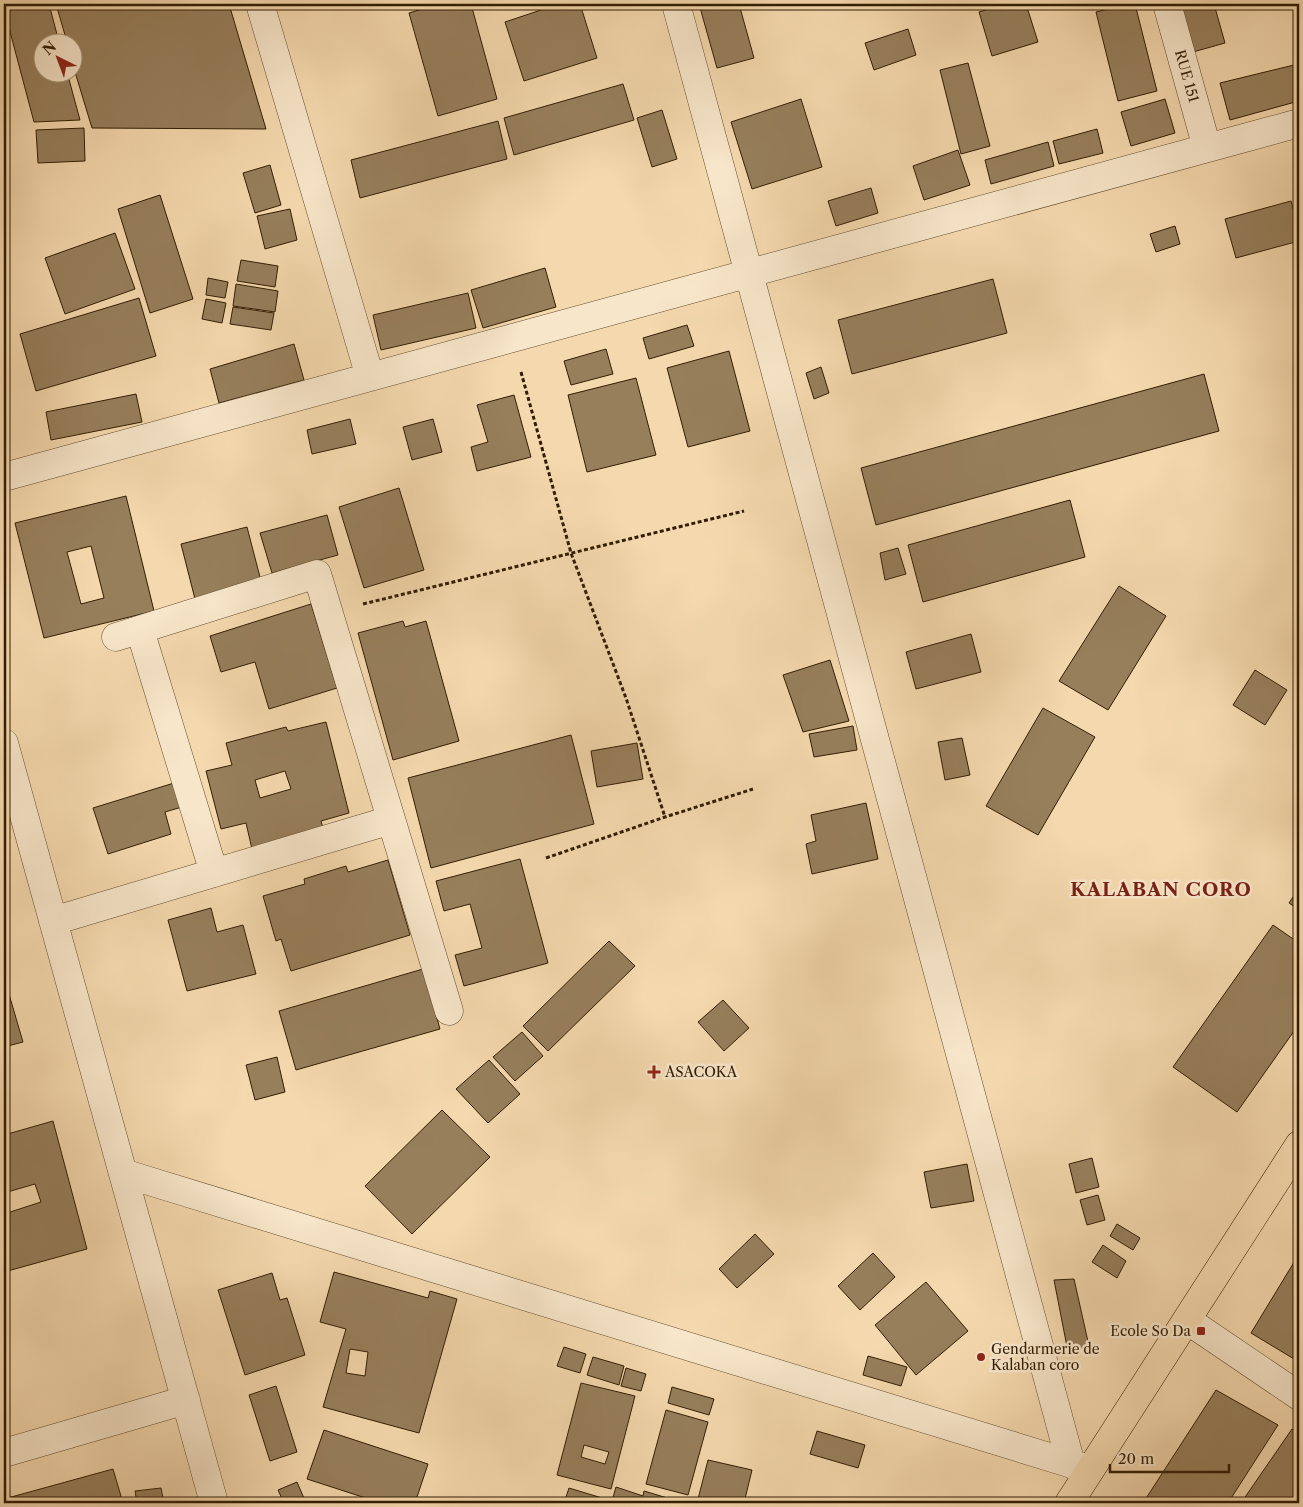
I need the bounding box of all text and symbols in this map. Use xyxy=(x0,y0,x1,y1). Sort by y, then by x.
north arrow xyxy=(32,32,82,82)
text: N xyxy=(39,38,60,59)
street label: RUE 151 xyxy=(1171,48,1203,104)
district label: KALABAN CORO xyxy=(1070,878,1252,901)
place label: ASACOKA xyxy=(664,1063,738,1081)
marker: ASACOKA xyxy=(647,1065,661,1079)
place label: Ecole So Da xyxy=(1110,1322,1192,1340)
marker: Ecole So Da xyxy=(1195,1325,1207,1337)
place label: Gendarmerie de Kalaban coro xyxy=(991,1340,1100,1374)
marker: Gendarmerie de Kalaban coro xyxy=(975,1351,987,1363)
scale bar xyxy=(1110,1442,1229,1474)
text: 20 m xyxy=(1118,1449,1154,1468)

